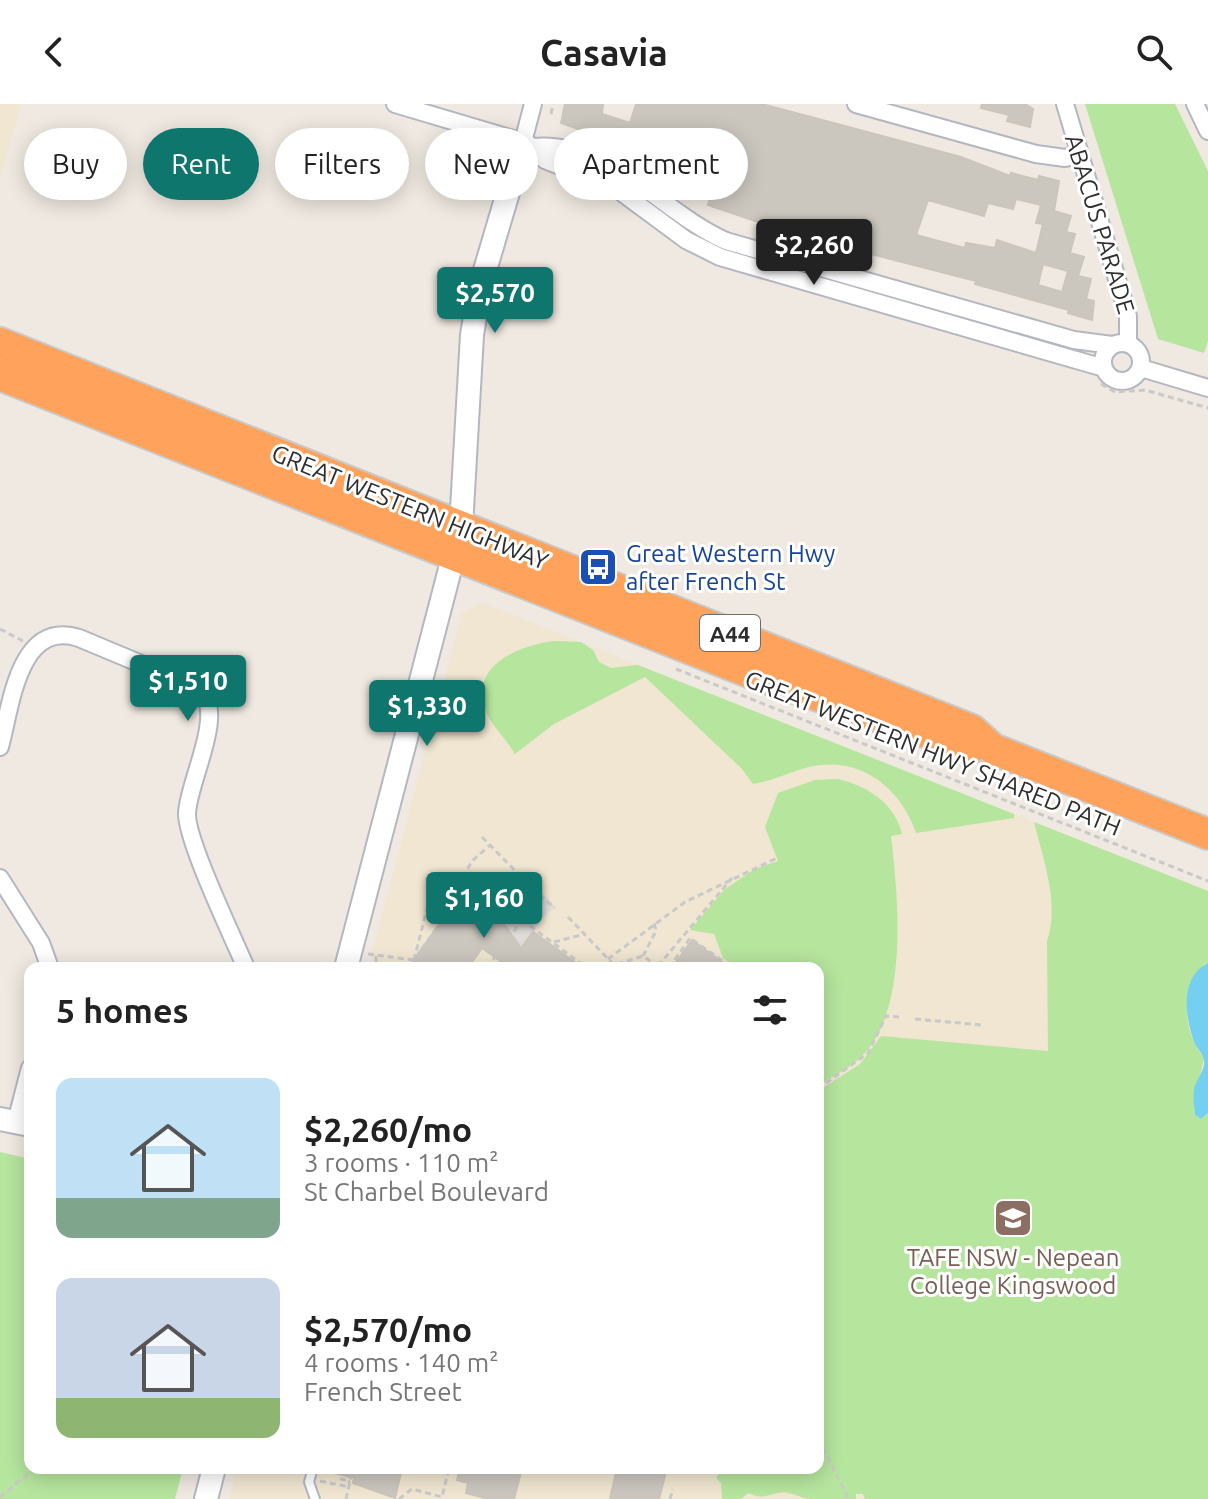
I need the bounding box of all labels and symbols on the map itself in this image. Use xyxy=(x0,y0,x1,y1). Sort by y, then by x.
street label: ABACUS PARADE xyxy=(1060,131,1140,317)
pin: $2,260 xyxy=(749,219,879,287)
pin: $2,570 xyxy=(430,267,560,335)
street label: GREAT WESTERN HIGHWAY xyxy=(268,439,552,575)
place label: Great Western Hwy after French St xyxy=(626,540,836,595)
bus stop icon: Great Western Hwy after French St xyxy=(577,546,619,588)
road number: A44 xyxy=(700,615,760,651)
pin: $1,510 xyxy=(123,655,253,723)
street label: GREAT WESTERN HWY SHARED PATH xyxy=(741,665,1125,841)
pin: $1,330 xyxy=(362,680,492,748)
pin: $1,160 xyxy=(419,872,549,940)
school or university icon: TAFE NSW - Nepean College Kingswood xyxy=(992,1197,1034,1239)
place label: TAFE NSW - Nepean College Kingswood xyxy=(907,1244,1119,1299)

